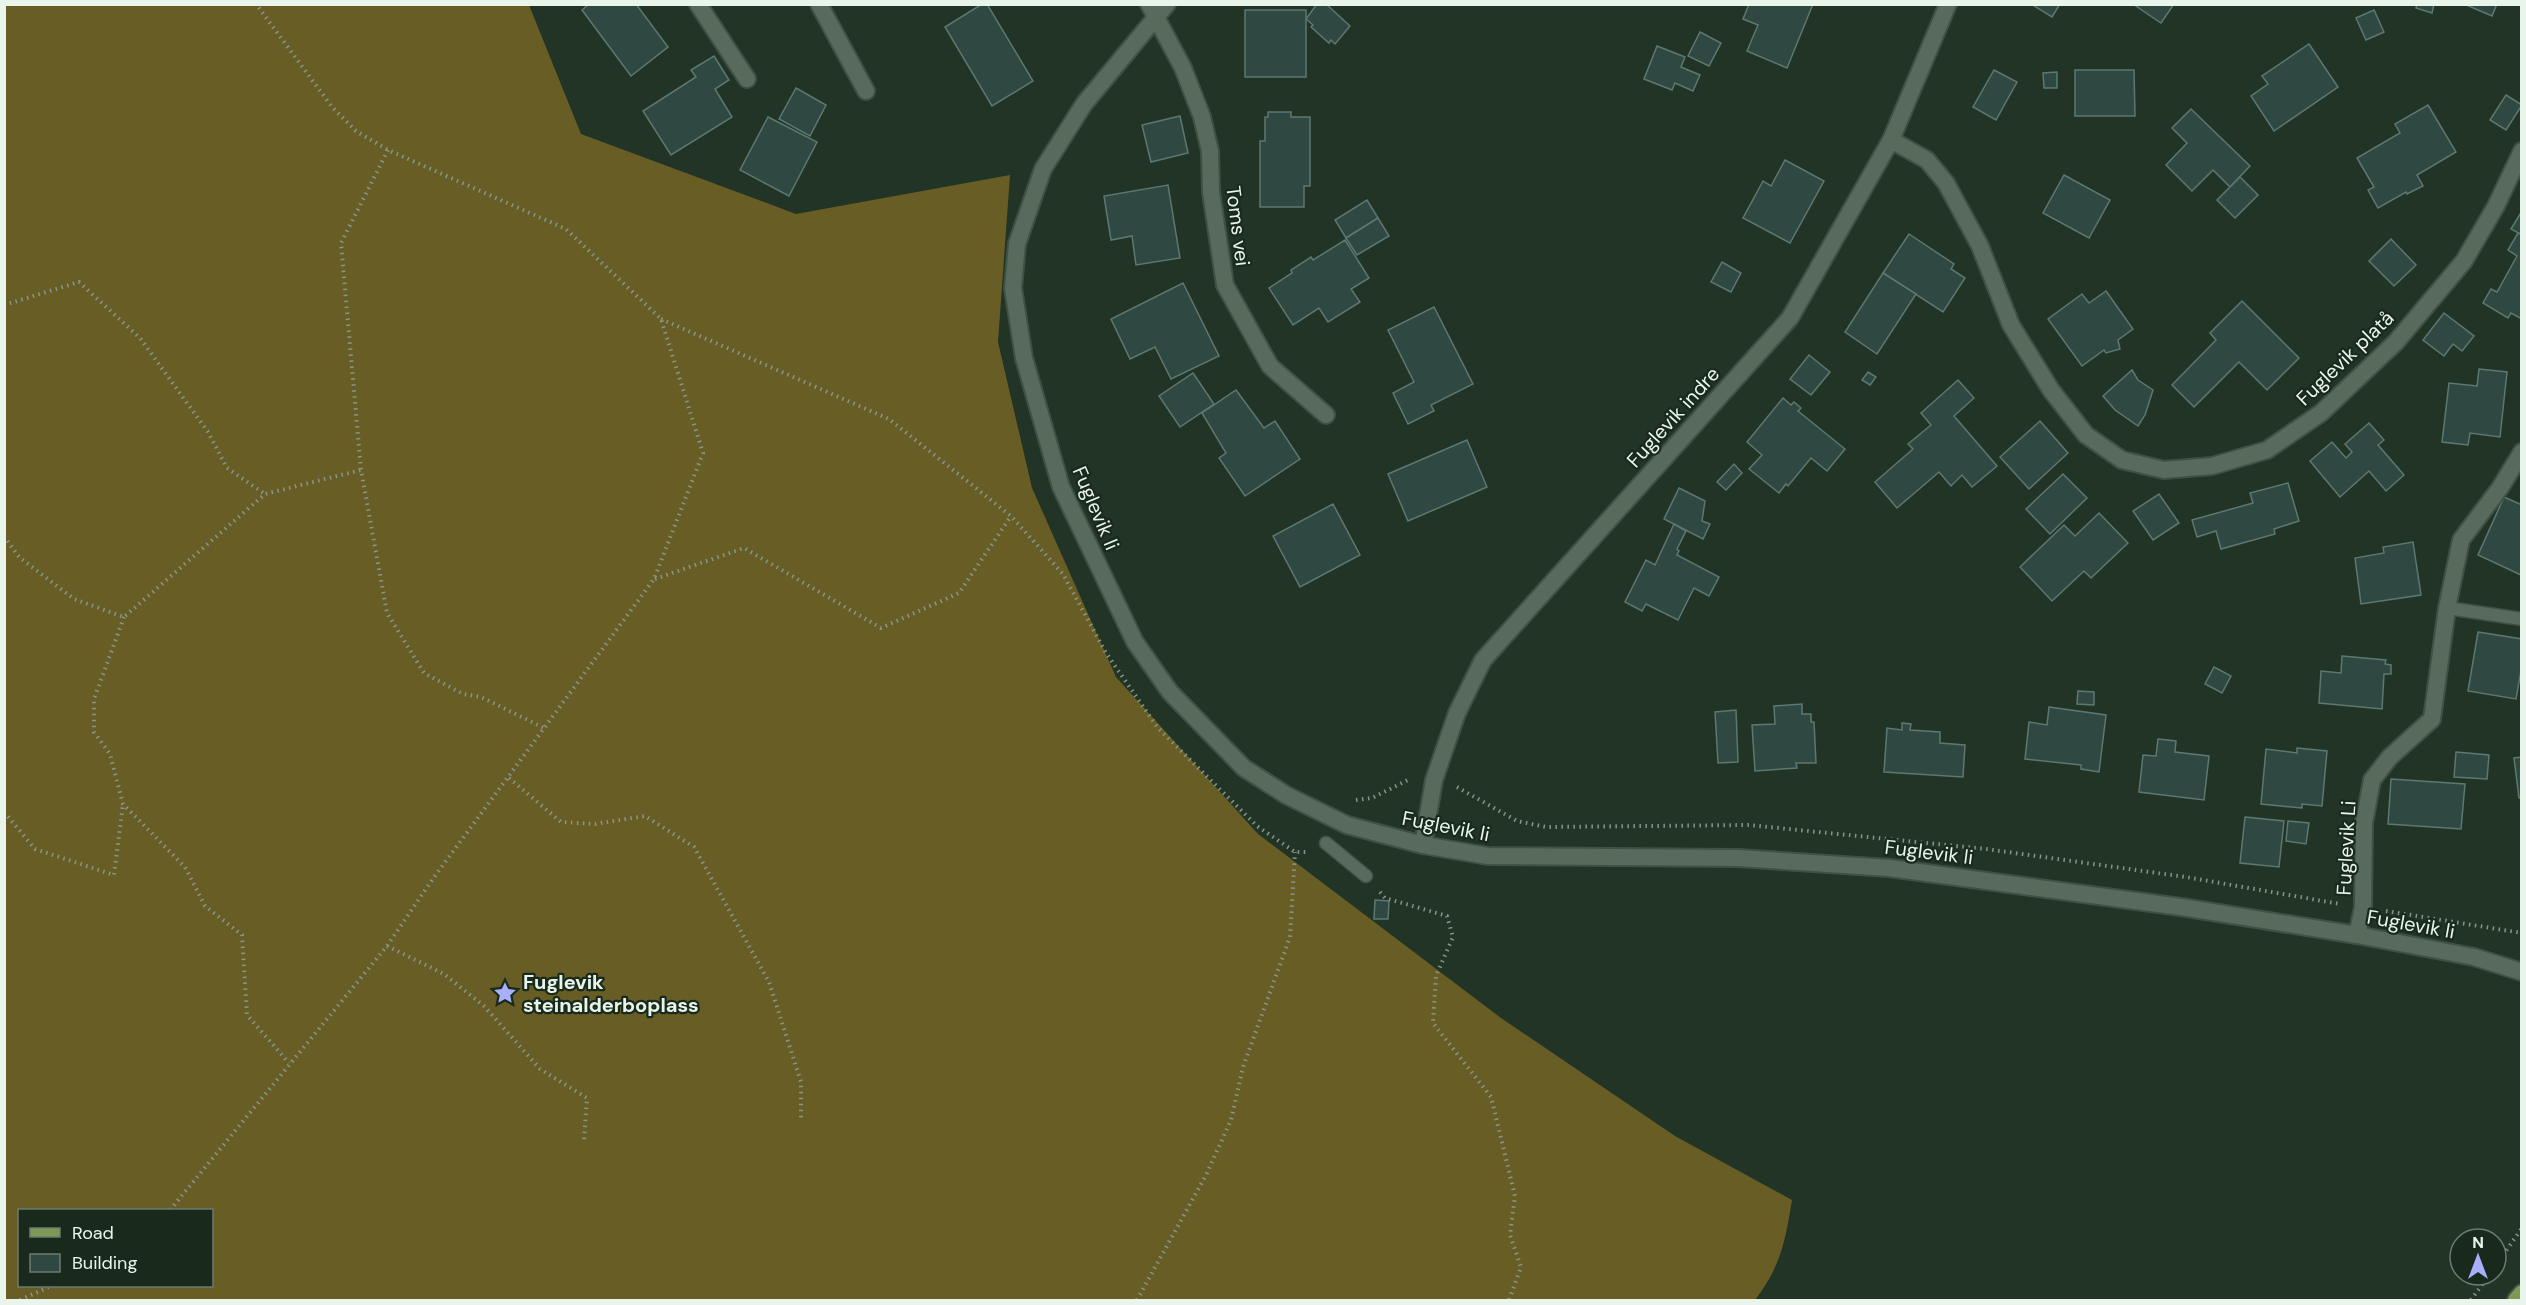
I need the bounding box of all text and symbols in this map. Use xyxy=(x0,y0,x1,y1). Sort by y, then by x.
street label: Toms vei xyxy=(1220,184,1256,268)
street label: Fuglevik platå xyxy=(2291,305,2399,411)
street label: Fuglevik indre xyxy=(1621,361,1725,473)
street label: Fuglevik li xyxy=(1067,462,1125,554)
street label: Fuglevik Li xyxy=(2331,800,2361,896)
street label: Fuglevik li xyxy=(1400,805,1492,847)
street label: Fuglevik li xyxy=(1883,834,1975,870)
street label: Fuglevik li xyxy=(2365,903,2457,945)
place label: Fuglevik steinalderboplass xyxy=(523,969,699,1018)
place icon: Fuglevik steinalderboplass xyxy=(492,980,518,1006)
legend xyxy=(18,1209,213,1287)
text: Road xyxy=(72,1221,114,1245)
north arrow xyxy=(2448,1227,2508,1287)
text: N xyxy=(2472,1232,2484,1253)
text: Building xyxy=(72,1251,137,1275)

